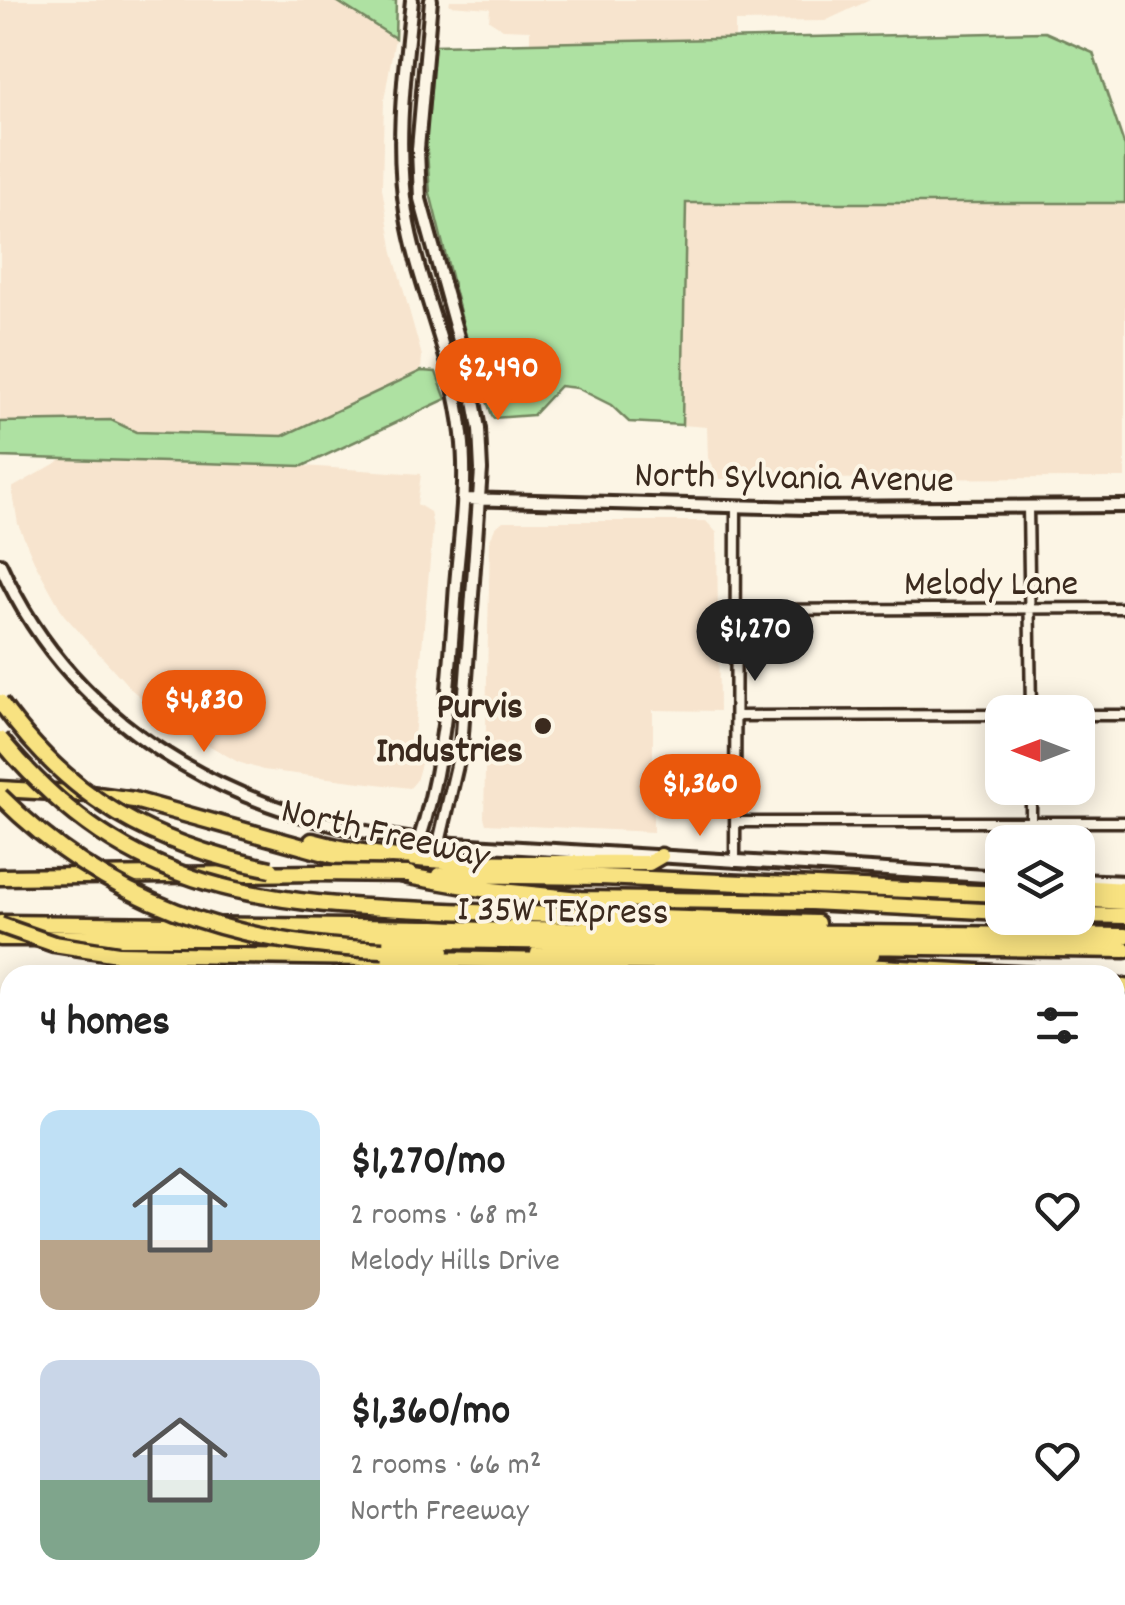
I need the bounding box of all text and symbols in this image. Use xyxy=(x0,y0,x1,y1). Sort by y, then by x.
pin: $2,490 xyxy=(417,338,579,423)
text: $2,490 xyxy=(457,347,539,393)
street label: North Sylvania Avenue xyxy=(634,450,954,511)
street label: Melody Lane xyxy=(904,559,1078,614)
pin: $1,270 xyxy=(674,599,836,684)
text: $1,270 xyxy=(719,608,792,654)
pin: $4,830 xyxy=(123,670,285,755)
text: $4,830 xyxy=(164,679,244,725)
place label: Purvis Industries xyxy=(376,682,523,781)
north arrow xyxy=(985,695,1095,805)
map controls xyxy=(985,695,1095,935)
marker: Purvis Industries xyxy=(532,715,554,737)
pin: $1,360 xyxy=(619,754,781,839)
text: $1,360 xyxy=(662,763,738,809)
street label: North Freeway xyxy=(275,786,495,887)
button: layers xyxy=(985,825,1095,935)
street label: I 35W TEXpress xyxy=(457,884,669,943)
text: 4 homes xyxy=(40,995,170,1055)
icon: filters xyxy=(1030,998,1085,1053)
text: $1,270/mo xyxy=(350,1134,505,1194)
icon: home xyxy=(120,1150,240,1270)
icon: heart xyxy=(1030,1183,1085,1238)
text: 2 rooms · 68 m² xyxy=(350,1194,539,1240)
text: Melody Hills Drive xyxy=(350,1240,560,1286)
text: $1,360/mo xyxy=(350,1384,510,1444)
icon: home xyxy=(120,1400,240,1520)
icon: heart xyxy=(1030,1433,1085,1488)
text: 2 rooms · 66 m² xyxy=(350,1444,541,1490)
text: North Freeway xyxy=(350,1490,529,1536)

